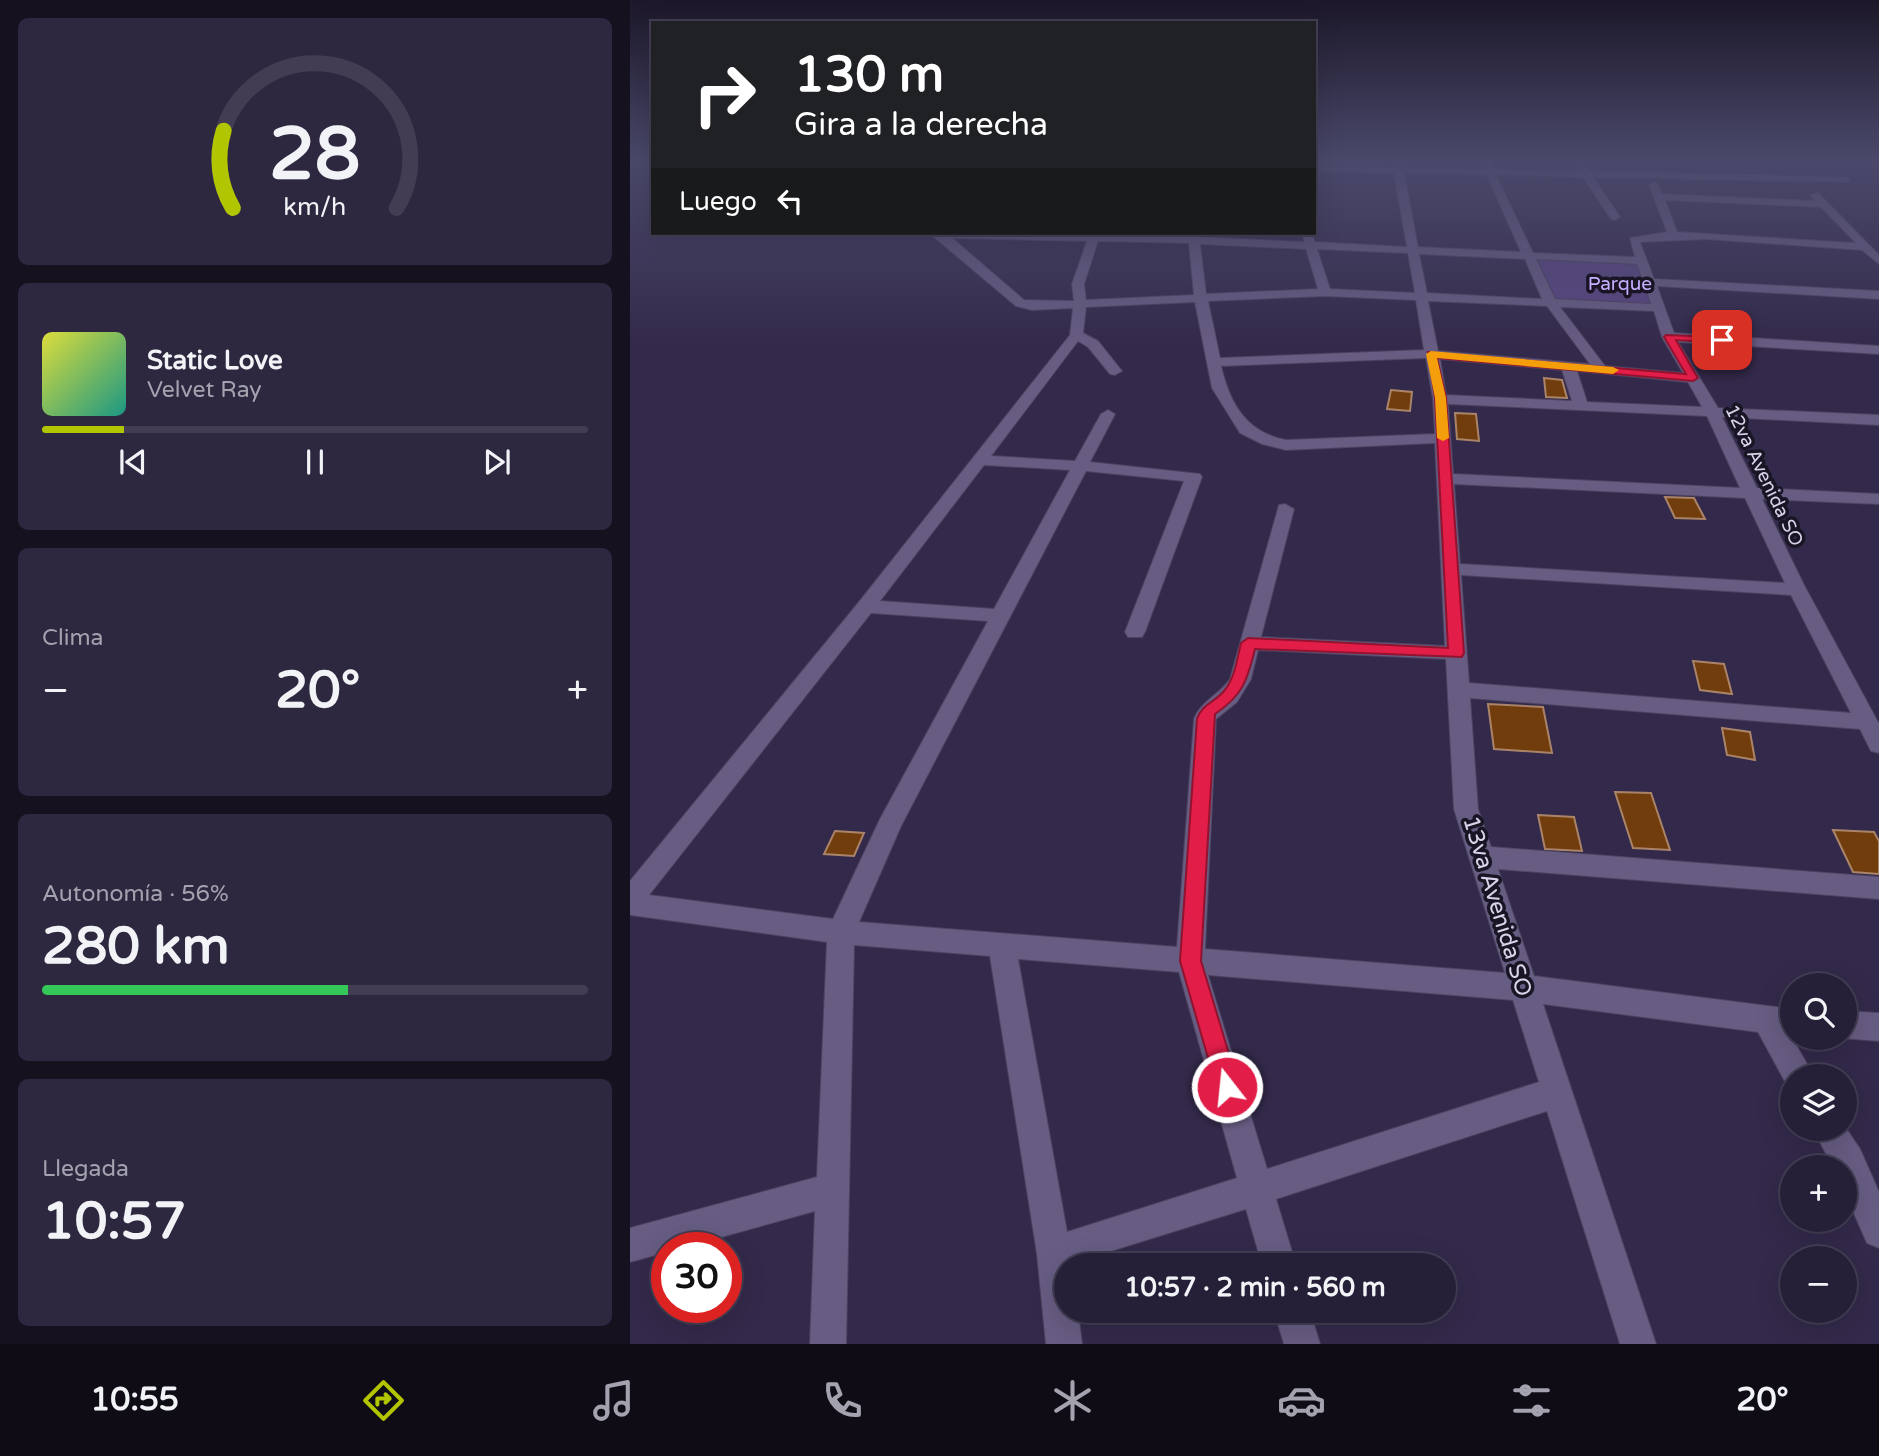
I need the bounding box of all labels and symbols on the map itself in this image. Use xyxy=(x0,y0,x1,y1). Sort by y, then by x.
park label: Parque xyxy=(1588,273,1652,295)
pin xyxy=(1692,310,1752,370)
street label: 12va Avenida SO xyxy=(1720,401,1808,550)
street label: 13va Avenida SO xyxy=(1456,813,1538,1000)
position arrow xyxy=(1190,1050,1264,1124)
speed limit sign: 30 xyxy=(651,1232,742,1323)

